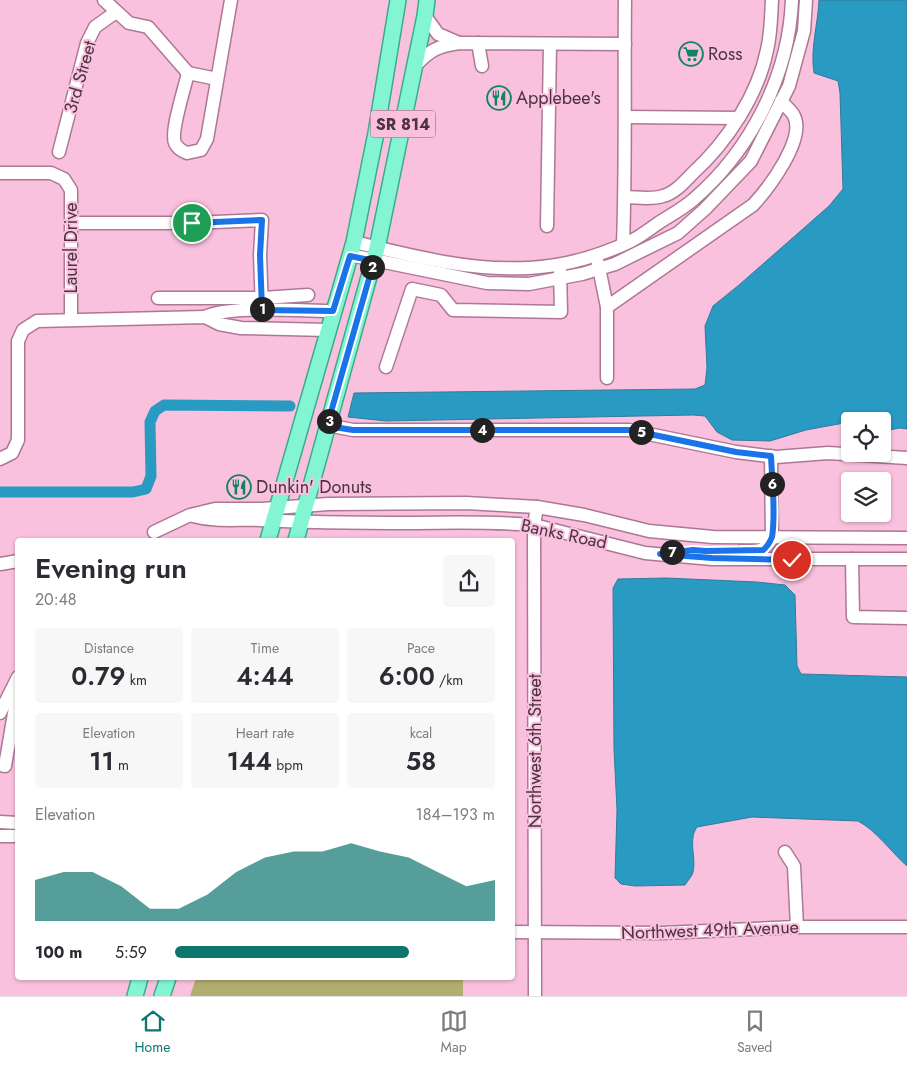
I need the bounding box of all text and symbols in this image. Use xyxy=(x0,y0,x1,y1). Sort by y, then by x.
street label: 3rd Street xyxy=(57,37,103,116)
supermarket icon: Ross xyxy=(678,41,704,67)
place label: Ross xyxy=(708,41,742,67)
restaurant icon: Applebee's xyxy=(486,85,512,111)
place label: Applebee's xyxy=(516,85,601,111)
road number: SR 814 xyxy=(370,110,436,138)
pin xyxy=(171,202,213,244)
street label: Laurel Drive xyxy=(58,203,84,293)
icon: arrive xyxy=(178,209,206,237)
pin: 2 xyxy=(360,254,384,280)
text: 2 xyxy=(368,257,377,277)
pin: 1 xyxy=(250,296,274,322)
text: 1 xyxy=(259,299,266,319)
pin: 3 xyxy=(316,408,342,434)
text: 3 xyxy=(325,411,334,431)
map controls xyxy=(841,412,891,522)
button: locate xyxy=(841,412,891,462)
pin: 4 xyxy=(470,418,494,442)
text: 4 xyxy=(478,420,487,440)
pin: 5 xyxy=(628,420,654,444)
text: 5 xyxy=(637,422,646,442)
pin: 6 xyxy=(760,472,784,496)
button: layers xyxy=(841,472,891,522)
restaurant icon: Dunkin' Donuts xyxy=(226,474,252,500)
place label: Dunkin' Donuts xyxy=(256,474,372,500)
text: 6 xyxy=(768,474,777,494)
street label: Banks Road xyxy=(518,512,610,556)
pin xyxy=(771,539,813,581)
pin: 7 xyxy=(660,540,684,564)
text: 7 xyxy=(668,542,677,562)
icon: check xyxy=(778,546,806,574)
text: Evening run xyxy=(35,548,187,589)
button: share xyxy=(443,555,495,607)
text: 20:48 xyxy=(35,588,77,611)
text: Distance xyxy=(84,638,134,658)
text: Time xyxy=(251,638,279,658)
text: Pace xyxy=(407,638,435,658)
text: 0.79 xyxy=(71,658,126,694)
text: 4:44 xyxy=(236,658,294,694)
text: 6:00 xyxy=(379,658,435,694)
text: km xyxy=(126,670,147,690)
text: /km xyxy=(435,670,463,690)
street label: Northwest 6th Street xyxy=(522,673,548,828)
text: Elevation xyxy=(83,723,135,743)
text: Heart rate xyxy=(236,723,294,743)
text: kcal xyxy=(410,723,432,743)
text: 11 xyxy=(89,743,114,779)
text: 144 xyxy=(227,743,272,779)
text: 58 xyxy=(406,743,436,779)
text: m xyxy=(114,755,129,775)
text: bpm xyxy=(272,755,303,775)
text: Elevation xyxy=(35,803,95,826)
text: 184–193 m xyxy=(415,803,495,826)
street label: Northwest 49th Avenue xyxy=(621,914,799,946)
text: 100 m xyxy=(35,941,82,964)
text: 5:59 xyxy=(115,941,147,964)
tab: Home xyxy=(135,1007,170,1057)
tab: Map xyxy=(440,1007,468,1057)
tab: Saved xyxy=(737,1007,772,1057)

